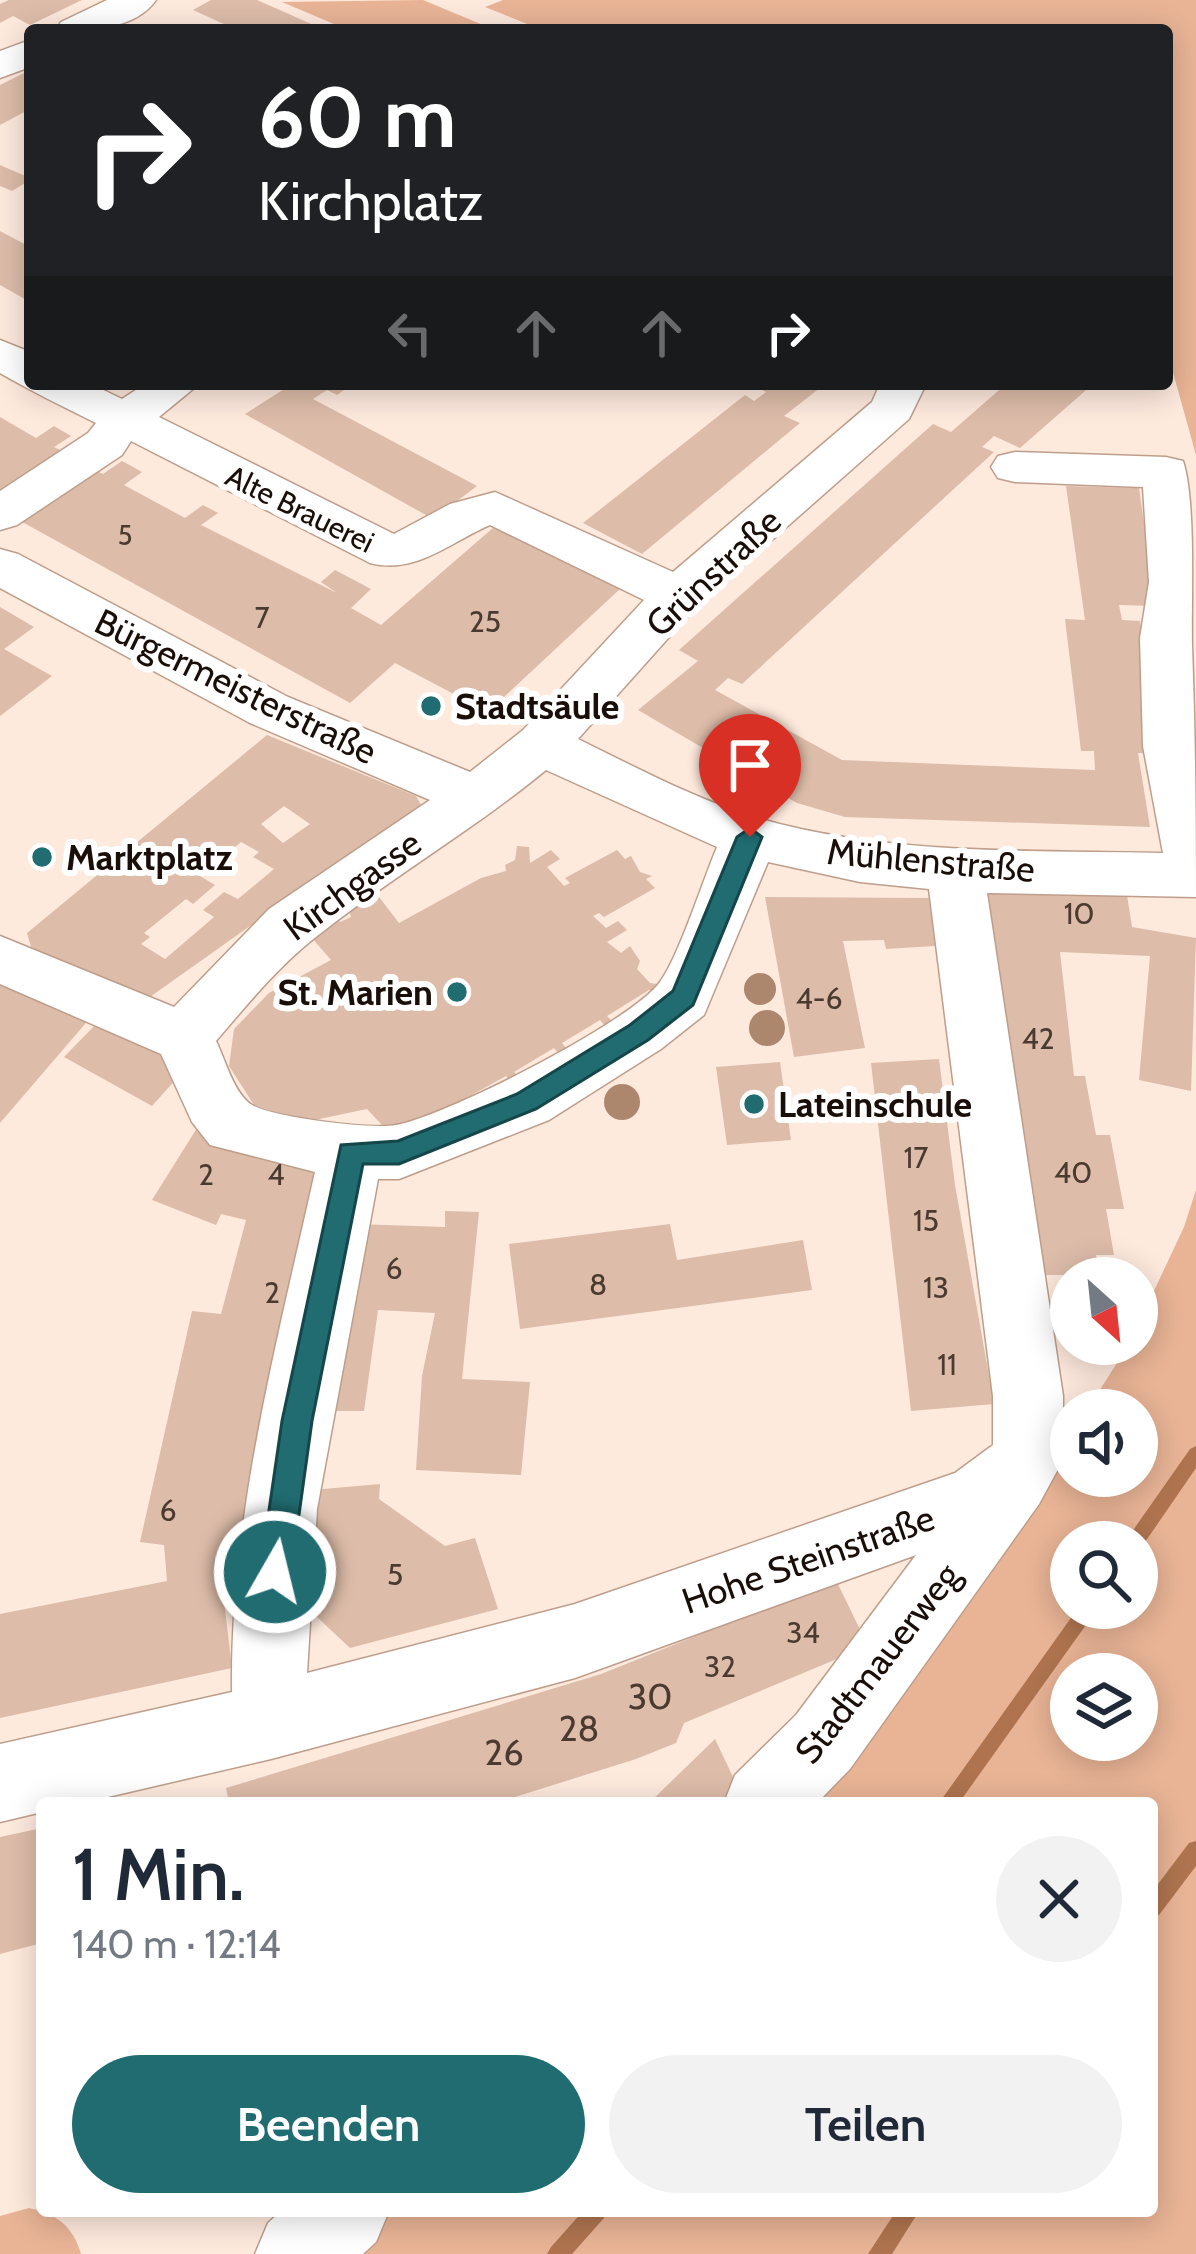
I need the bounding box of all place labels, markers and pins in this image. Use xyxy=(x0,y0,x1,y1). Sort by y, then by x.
place label: Stadtsäule xyxy=(455,684,619,728)
marker: Stadtsäule xyxy=(418,693,444,719)
pin xyxy=(699,714,801,837)
place label: Marktplatz xyxy=(66,835,233,879)
marker: Marktplatz xyxy=(29,844,55,870)
place label: St. Marien xyxy=(277,970,433,1014)
marker: St. Marien xyxy=(444,979,470,1005)
place label: Lateinschule xyxy=(778,1082,972,1126)
marker: Lateinschule xyxy=(741,1091,767,1117)

